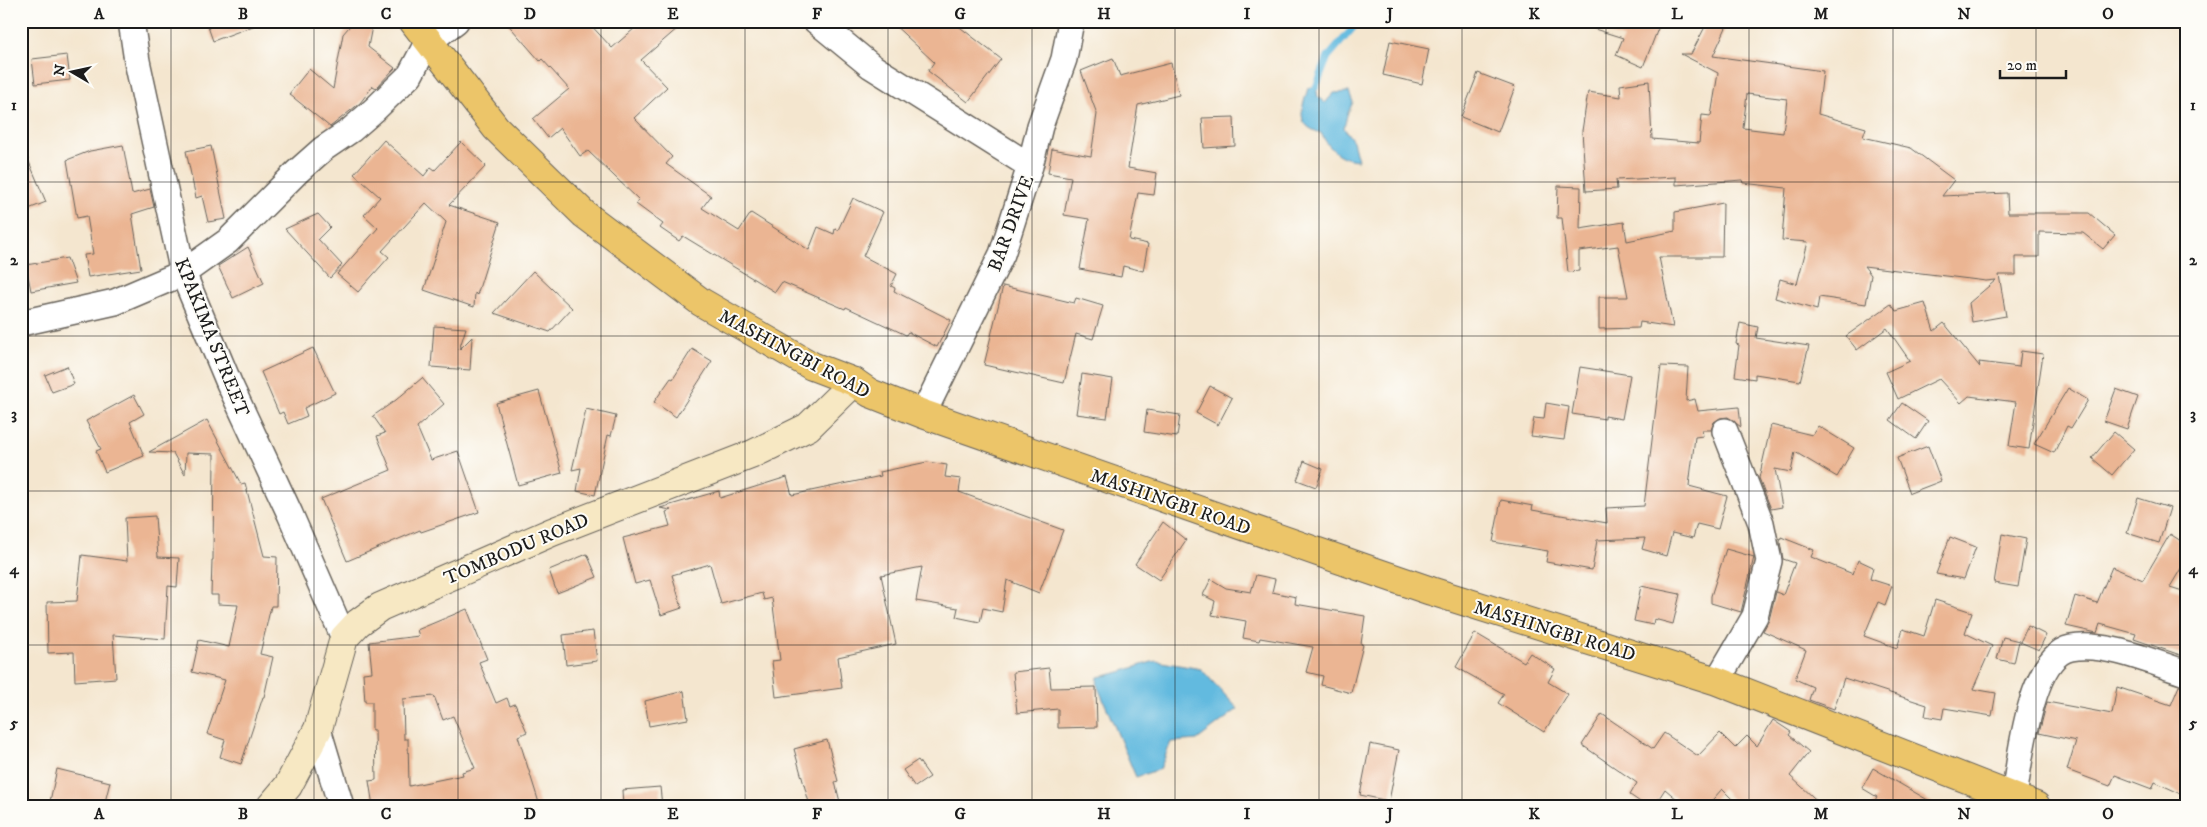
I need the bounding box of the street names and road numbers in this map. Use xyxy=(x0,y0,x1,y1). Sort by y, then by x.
street label: BAR DRIVE xyxy=(983,172,1039,275)
street label: KPAKIMA STREET xyxy=(169,255,254,421)
street label: MASHINGBI ROAD xyxy=(715,305,874,404)
street label: MASHINGBI ROAD xyxy=(1087,464,1254,541)
street label: TOMBODU ROAD xyxy=(441,508,593,590)
street label: MASHINGBI ROAD xyxy=(1471,596,1638,667)

